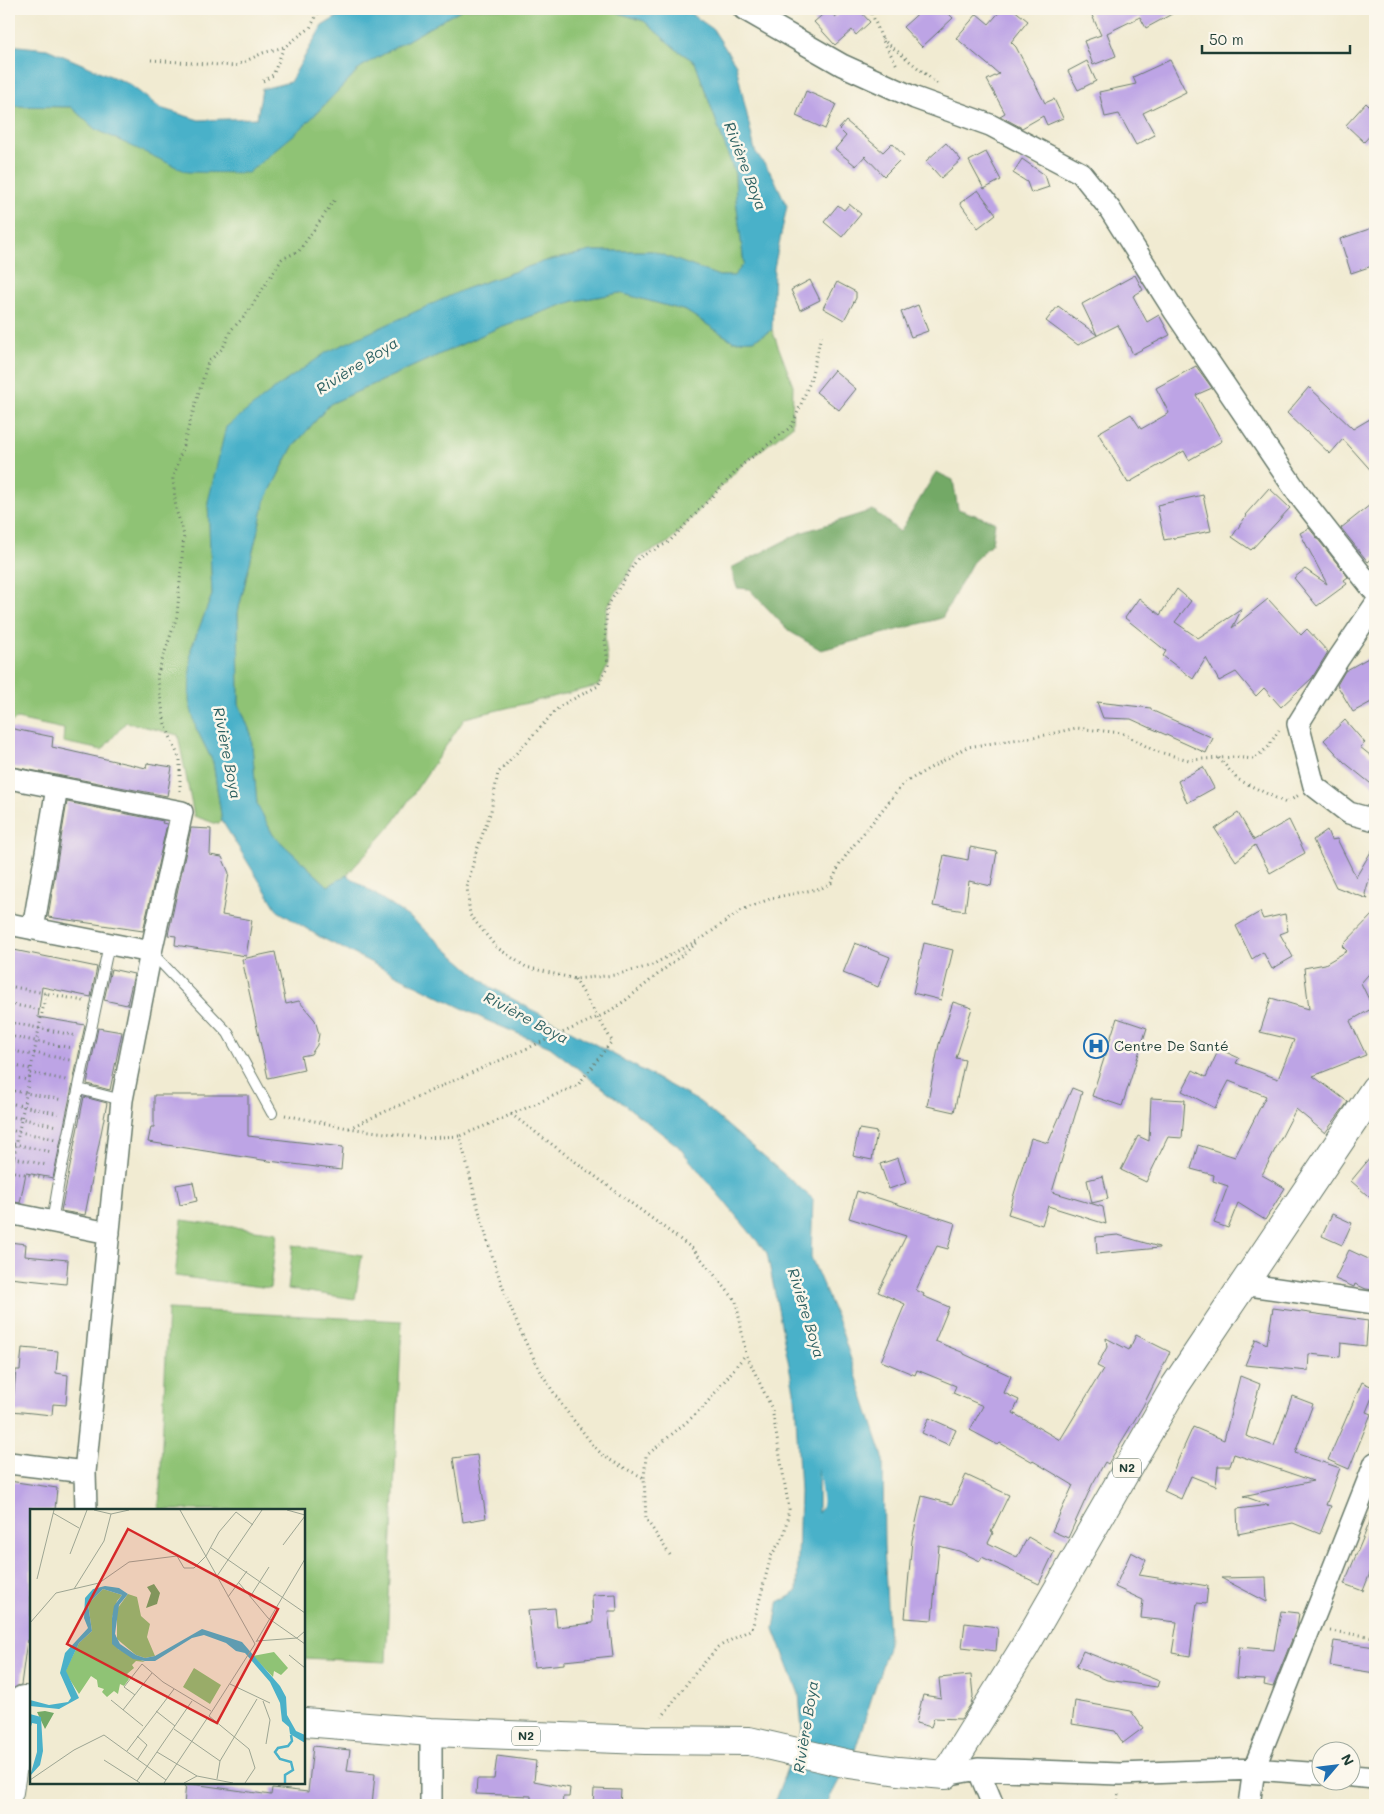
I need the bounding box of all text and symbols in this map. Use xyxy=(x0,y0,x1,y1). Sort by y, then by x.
scale bar xyxy=(1202,22,1349,54)
text: 50 m xyxy=(1209,29,1244,49)
water label: Rivière Boya xyxy=(720,119,772,213)
water label: Rivière Boya xyxy=(312,332,401,398)
water label: Rivière Boya xyxy=(209,705,247,800)
water label: Rivière Boya xyxy=(481,986,572,1048)
hospital icon: Centre De Santé xyxy=(1083,1033,1109,1059)
place label: Centre De Santé xyxy=(1114,1036,1229,1055)
water label: Rivière Boya xyxy=(784,1265,830,1360)
road number: N2 xyxy=(1113,1459,1141,1478)
inset map xyxy=(30,1509,305,1784)
water label: Rivière Boya xyxy=(788,1679,822,1774)
road number: N2 xyxy=(512,1726,540,1745)
north arrow xyxy=(1312,1742,1362,1792)
text: N xyxy=(1337,1751,1359,1769)

